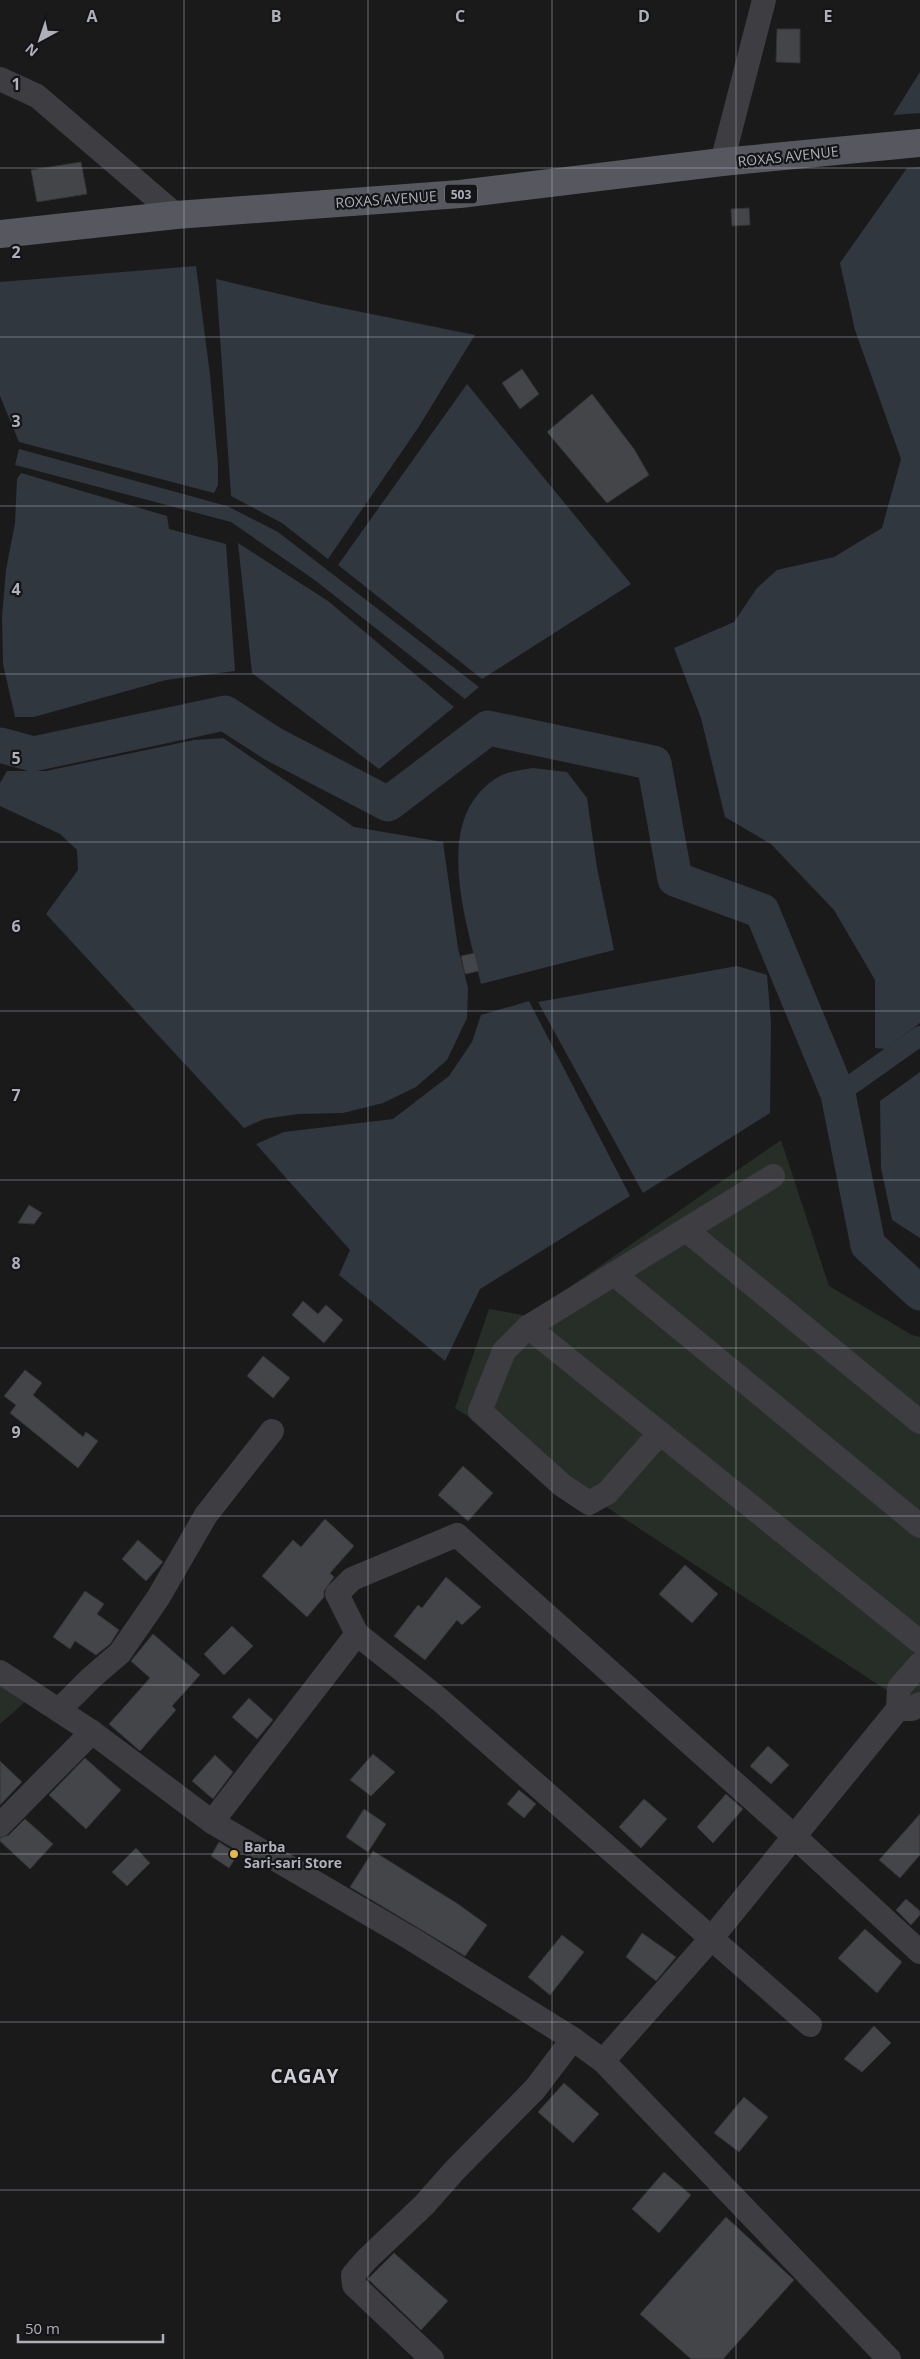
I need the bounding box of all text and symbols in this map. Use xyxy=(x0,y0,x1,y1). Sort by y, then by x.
text: A xyxy=(86,5,98,27)
text: B xyxy=(271,5,281,27)
text: C xyxy=(455,5,465,27)
text: D xyxy=(638,5,650,27)
text: E xyxy=(824,5,833,27)
north arrow xyxy=(15,15,65,65)
text: N xyxy=(21,39,42,61)
text: 1 xyxy=(11,73,21,95)
street label: ROXAS AVENUE xyxy=(737,141,839,171)
road number: 503 xyxy=(445,184,477,203)
street label: ROXAS AVENUE xyxy=(335,186,437,212)
text: 2 xyxy=(11,241,21,263)
text: 3 xyxy=(11,410,21,432)
text: 4 xyxy=(11,578,21,600)
text: 5 xyxy=(11,747,21,769)
text: 6 xyxy=(11,915,21,937)
text: 7 xyxy=(11,1084,21,1106)
text: 8 xyxy=(11,1252,21,1274)
text: 9 xyxy=(11,1421,21,1443)
place label: Barba Sari-sari Store xyxy=(244,1837,342,1872)
marker: Barba Sari-sari Store xyxy=(228,1848,240,1860)
district label: CAGAY xyxy=(271,2063,339,2089)
scale bar xyxy=(18,2312,162,2344)
text: 50 m xyxy=(25,2318,60,2338)

